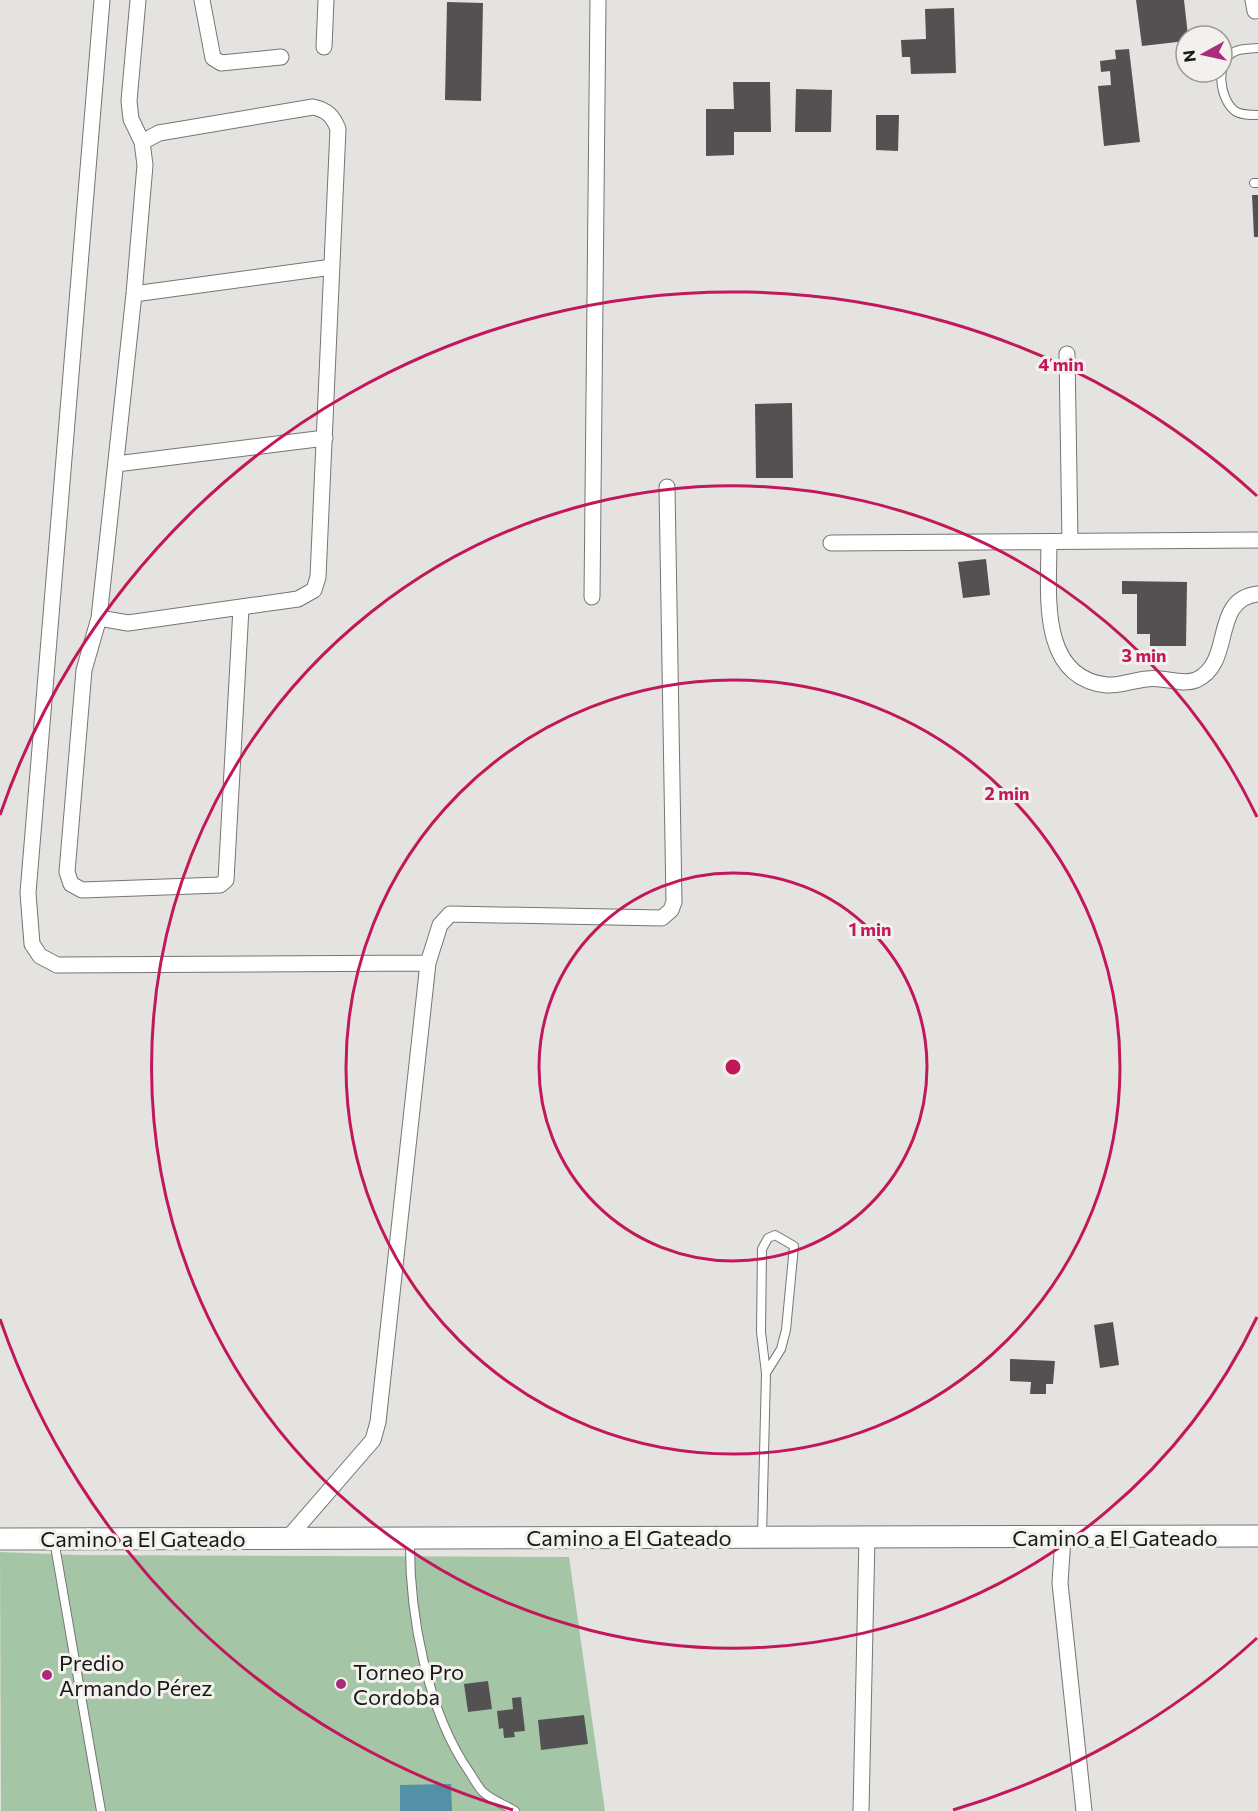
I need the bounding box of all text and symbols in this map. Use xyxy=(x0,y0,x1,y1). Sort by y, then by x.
north arrow xyxy=(1174,24,1234,84)
text: N xyxy=(1178,49,1199,63)
text: 4 min xyxy=(1038,353,1084,375)
text: 3 min xyxy=(1121,644,1167,666)
text: 2 min xyxy=(985,782,1029,804)
text: 1 min xyxy=(849,918,891,940)
centre of rings xyxy=(723,1057,743,1077)
street label: Camino a El Gateado xyxy=(526,1524,732,1551)
street label: Camino a El Gateado xyxy=(1012,1524,1218,1551)
street label: Camino a El Gateado xyxy=(40,1525,246,1552)
place label: Predio Armando Pérez xyxy=(59,1649,212,1701)
place label: Torneo Pro Cordoba xyxy=(353,1658,464,1710)
marker: Predio Armando Pérez xyxy=(40,1668,54,1682)
marker: Torneo Pro Cordoba xyxy=(334,1677,348,1691)

